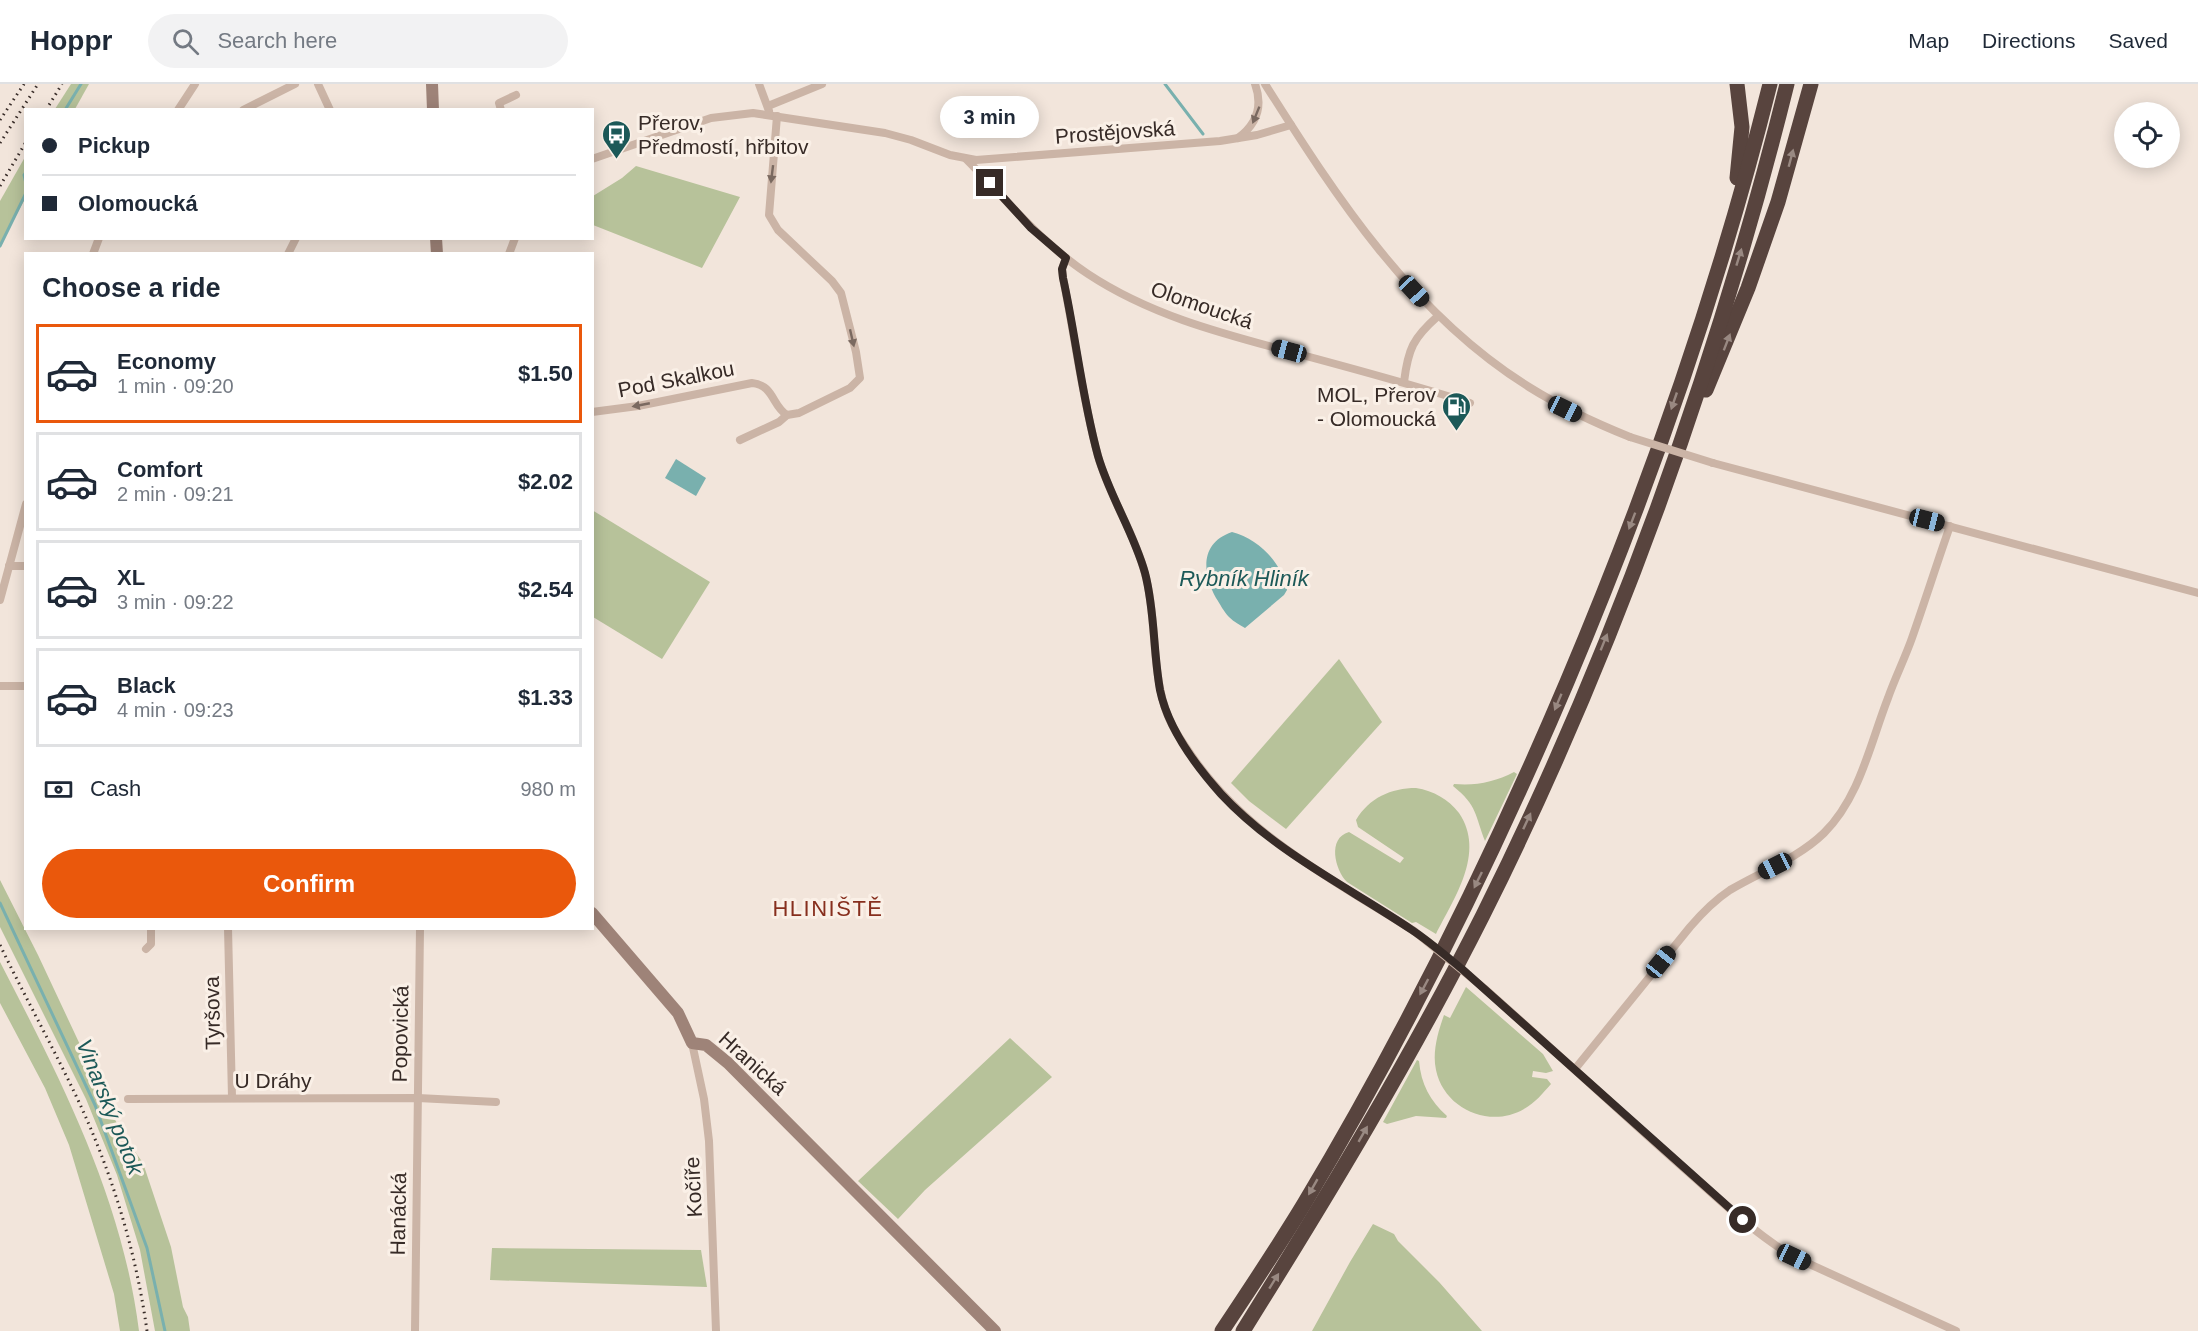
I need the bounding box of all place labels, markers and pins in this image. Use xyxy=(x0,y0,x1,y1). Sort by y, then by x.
place label: Přerov, Předmostí, hřbitov xyxy=(638,111,809,158)
bus stop icon: Přerov, Předmostí, hřbitov xyxy=(601,118,633,160)
place label: MOL, Přerov - Olomoucká xyxy=(1317,383,1436,430)
fuel station icon: MOL, Přerov - Olomoucká xyxy=(1441,390,1473,432)

